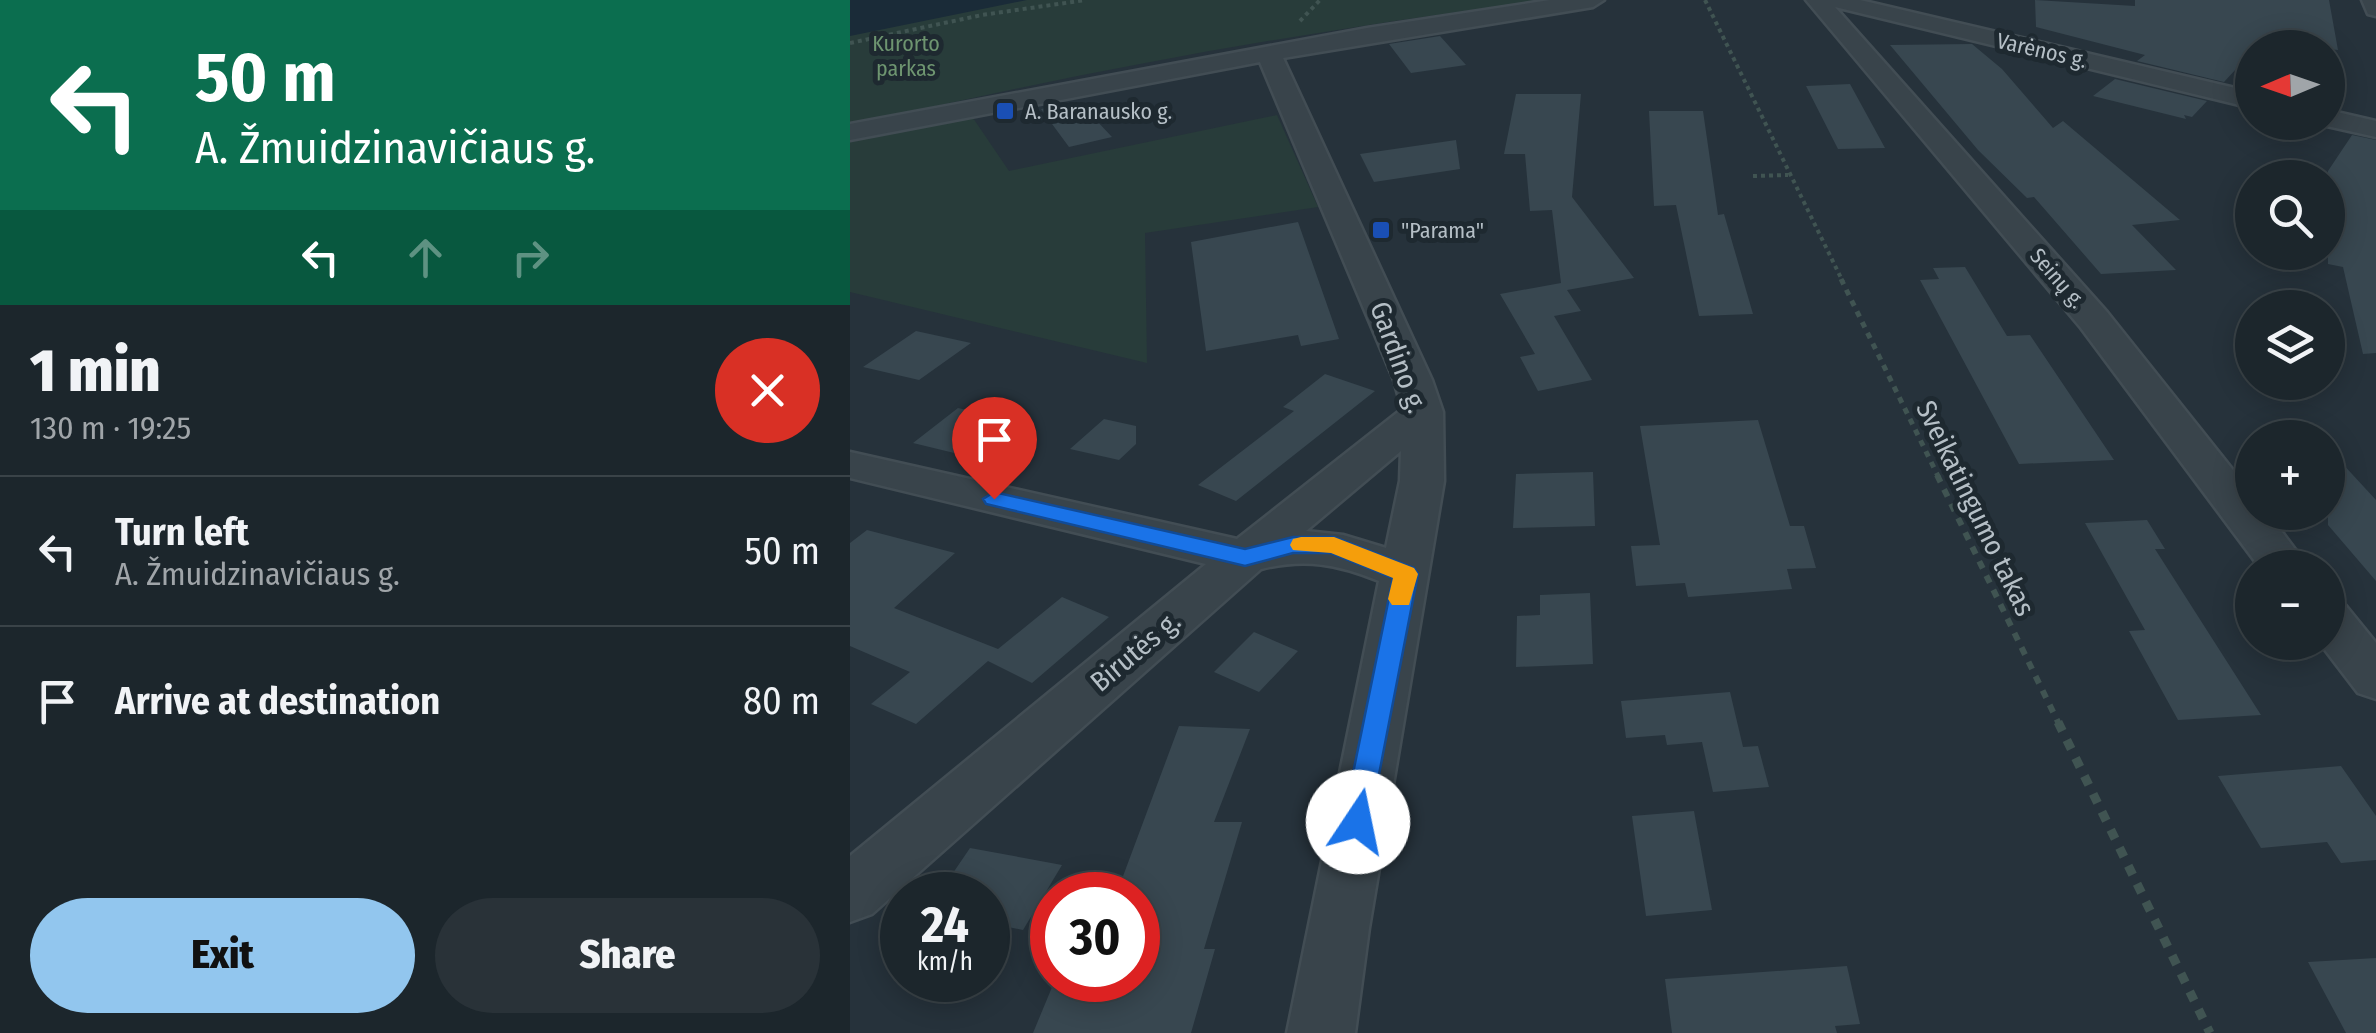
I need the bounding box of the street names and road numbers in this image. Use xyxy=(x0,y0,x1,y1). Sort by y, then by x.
street label: Varėnos g. xyxy=(1994,27,2090,74)
street label: Seinų g. xyxy=(2024,243,2091,314)
street label: Gardino g. xyxy=(1363,297,1434,417)
street label: Sveikatingumo takas xyxy=(1909,395,2042,621)
street label: Birutės g. xyxy=(1084,604,1187,698)

